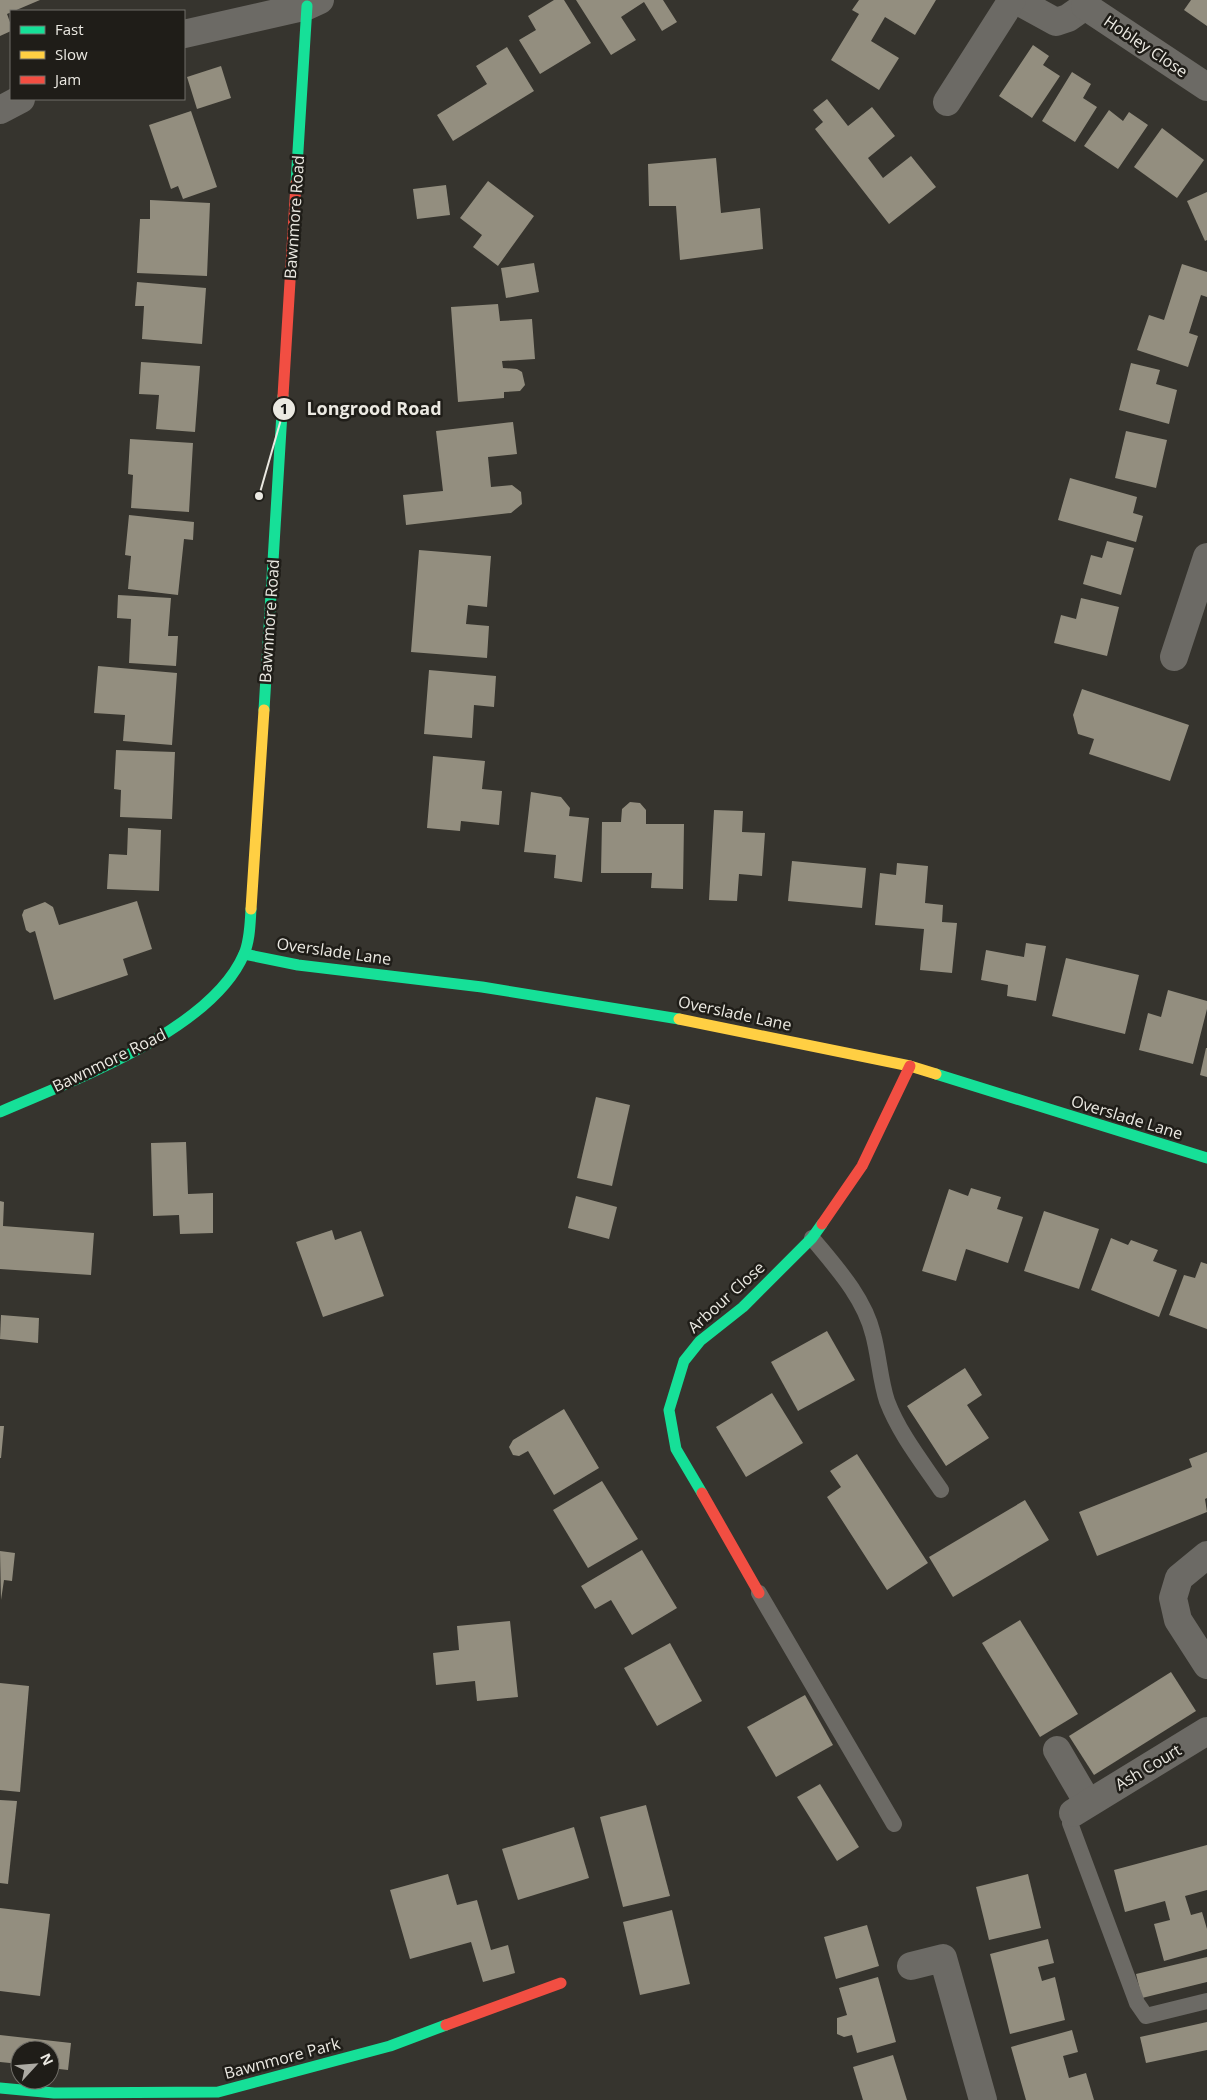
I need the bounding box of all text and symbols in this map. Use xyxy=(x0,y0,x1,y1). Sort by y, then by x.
legend xyxy=(10,10,185,100)
street label: Hobley Close xyxy=(1100,10,1192,82)
text: Fast xyxy=(55,19,84,39)
text: Slow xyxy=(55,44,88,64)
text: Jam xyxy=(53,69,81,89)
street label: Bawnmore Road xyxy=(279,155,309,279)
callout: Longrood Road xyxy=(272,393,452,426)
text: Longrood Road xyxy=(306,396,442,420)
text: 1 xyxy=(280,398,288,418)
street label: Bawnmore Road xyxy=(254,559,284,683)
street label: Overslade Lane xyxy=(275,932,393,970)
street label: Overslade Lane xyxy=(676,990,794,1036)
street label: Bawnmore Road xyxy=(49,1023,169,1097)
street label: Overslade Lane xyxy=(1069,1090,1185,1144)
street label: Arbour Close xyxy=(683,1256,769,1338)
street label: Ash Court xyxy=(1111,1738,1185,1795)
street label: Bawnmore Park xyxy=(222,2032,343,2084)
north arrow xyxy=(10,2040,60,2090)
text: N xyxy=(36,2050,58,2068)

